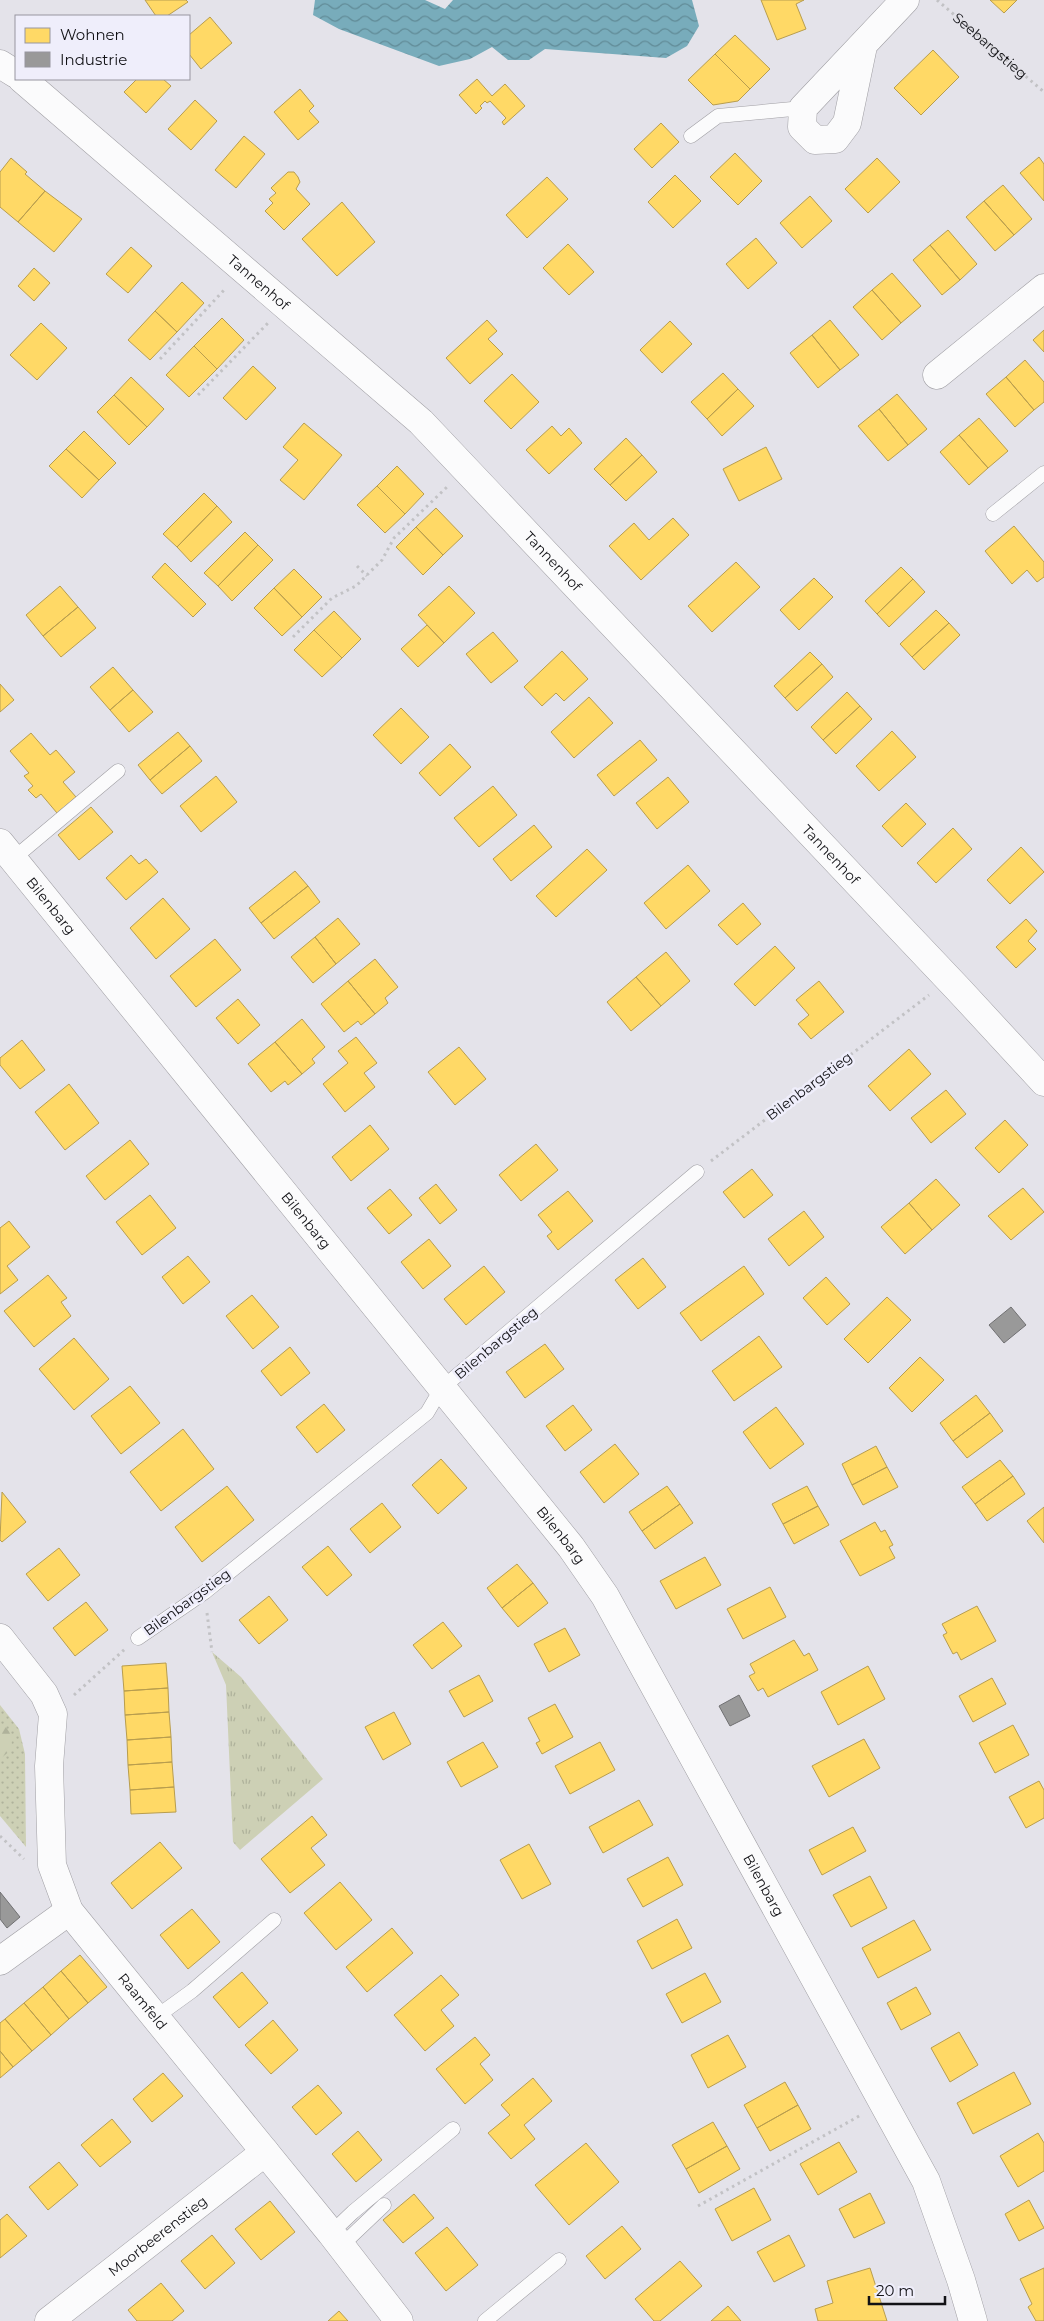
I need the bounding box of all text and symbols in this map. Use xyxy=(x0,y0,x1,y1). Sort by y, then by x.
street label: Seebargstieg xyxy=(949,9,1031,83)
legend xyxy=(15,15,190,80)
text: Wohnen xyxy=(60,25,125,44)
text: Industrie xyxy=(60,50,127,69)
street label: Tannenhof xyxy=(224,251,294,315)
street label: Tannenhof xyxy=(520,528,586,596)
street label: Tannenhof xyxy=(798,821,864,889)
street label: Bilenbarg xyxy=(22,874,80,938)
street label: Bilenbargstieg xyxy=(762,1048,856,1124)
street label: Bilenbarg xyxy=(277,1188,335,1253)
street label: Bilenbargstieg xyxy=(451,1303,541,1383)
street label: Bilenbarg xyxy=(533,1503,589,1568)
street label: Bilenbargstieg xyxy=(140,1564,234,1640)
street label: Bilenbarg xyxy=(739,1851,788,1920)
street label: Raamfeld xyxy=(114,1969,171,2033)
street label: Moorbeerenstieg xyxy=(105,2192,211,2280)
scale bar xyxy=(869,2274,945,2306)
text: 20 m xyxy=(876,2281,914,2300)

